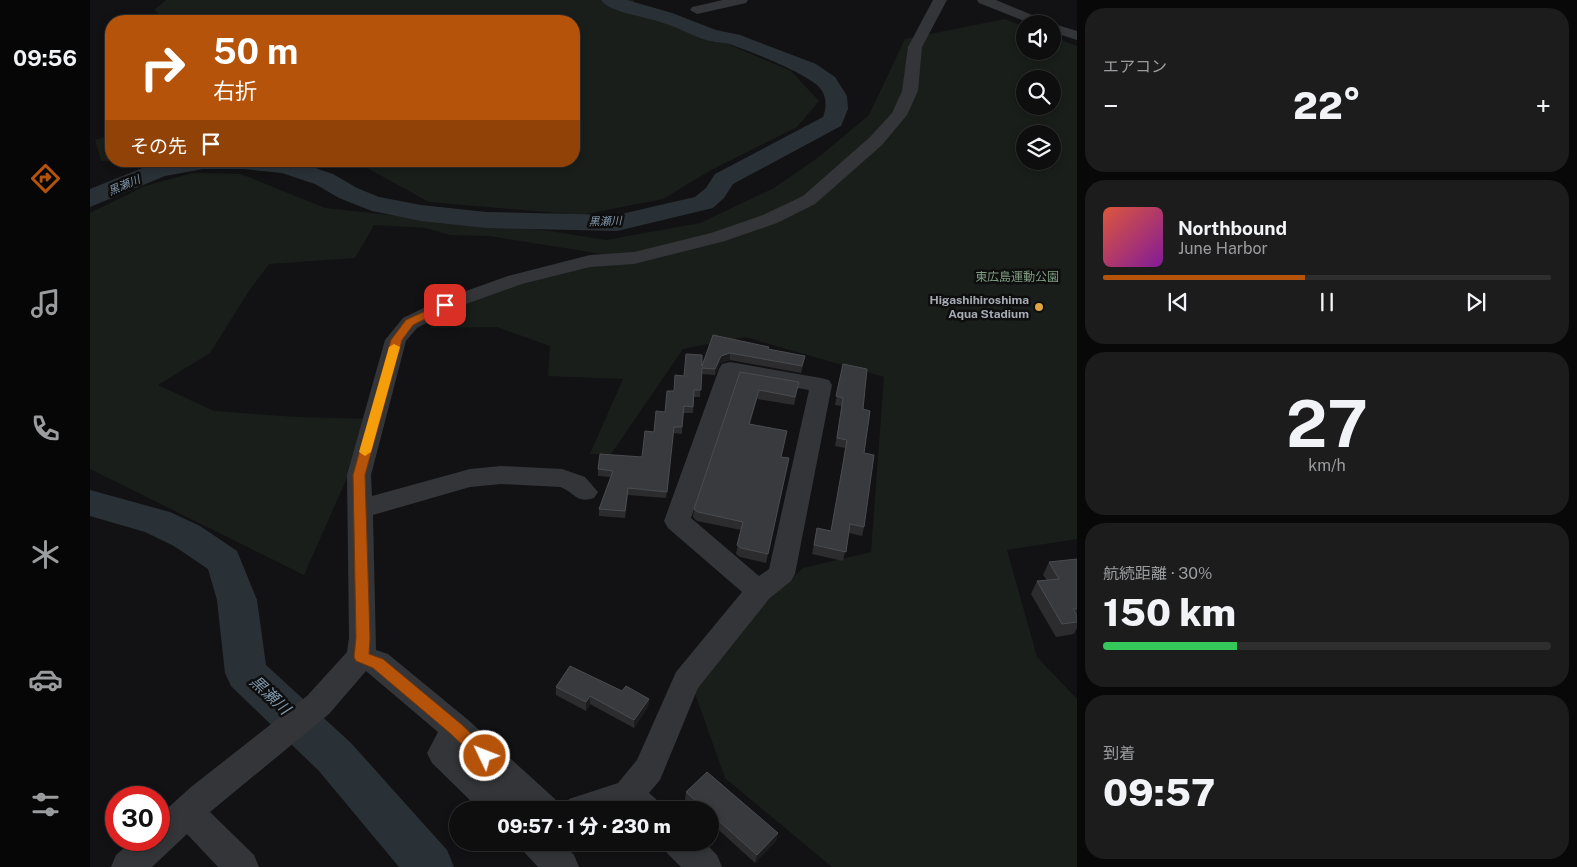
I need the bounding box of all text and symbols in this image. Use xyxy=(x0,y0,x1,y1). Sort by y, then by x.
map controls xyxy=(1016,15,1061,170)
button: sound xyxy=(1016,15,1061,60)
text: 50 m xyxy=(213,31,298,72)
icon: right xyxy=(130,35,195,100)
text: 09:56 xyxy=(13,45,77,71)
text: エアコン xyxy=(1103,57,1167,76)
button: search xyxy=(1016,70,1061,115)
text: 右折 xyxy=(213,78,257,104)
text: 22° xyxy=(1293,83,1361,128)
text: − xyxy=(1103,89,1119,122)
text: + xyxy=(1535,89,1551,122)
button: layers xyxy=(1016,125,1061,170)
icon: arrive xyxy=(197,130,225,158)
text: その先 xyxy=(130,135,187,157)
icon: directions xyxy=(28,161,63,196)
water label: 黒瀬川 xyxy=(106,173,142,197)
water label: 黒瀬川 xyxy=(588,214,623,228)
text: Northbound xyxy=(1178,217,1287,239)
text: June Harbor xyxy=(1178,239,1268,258)
park label: 東広島運動公園 xyxy=(975,270,1059,284)
pin xyxy=(424,284,466,326)
icon: music xyxy=(28,286,63,321)
icon: previous xyxy=(1164,288,1192,316)
icon: pause xyxy=(1313,288,1341,316)
icon: next xyxy=(1462,288,1490,316)
icon: arrive xyxy=(431,291,459,319)
place label: Higashihiroshima Aqua Stadium xyxy=(929,293,1029,321)
marker: Higashihiroshima Aqua Stadium xyxy=(1033,301,1045,313)
text: 27 xyxy=(1286,385,1368,462)
icon: phone xyxy=(28,411,63,446)
text: km/h xyxy=(1308,456,1346,475)
icon: climate xyxy=(28,537,63,572)
text: 航続距離 · 30% xyxy=(1103,564,1213,583)
text: 150 km xyxy=(1103,590,1236,635)
icon: car xyxy=(28,662,63,697)
water label: 黒瀬川 xyxy=(246,672,295,720)
position arrow xyxy=(458,729,510,781)
text: 到着 xyxy=(1103,744,1135,763)
text: 09:57 xyxy=(1103,770,1215,815)
speed limit sign: 30 xyxy=(105,786,170,851)
icon: filters xyxy=(28,787,63,822)
text: 09:57 · 1 分 · 230 m xyxy=(497,815,671,837)

